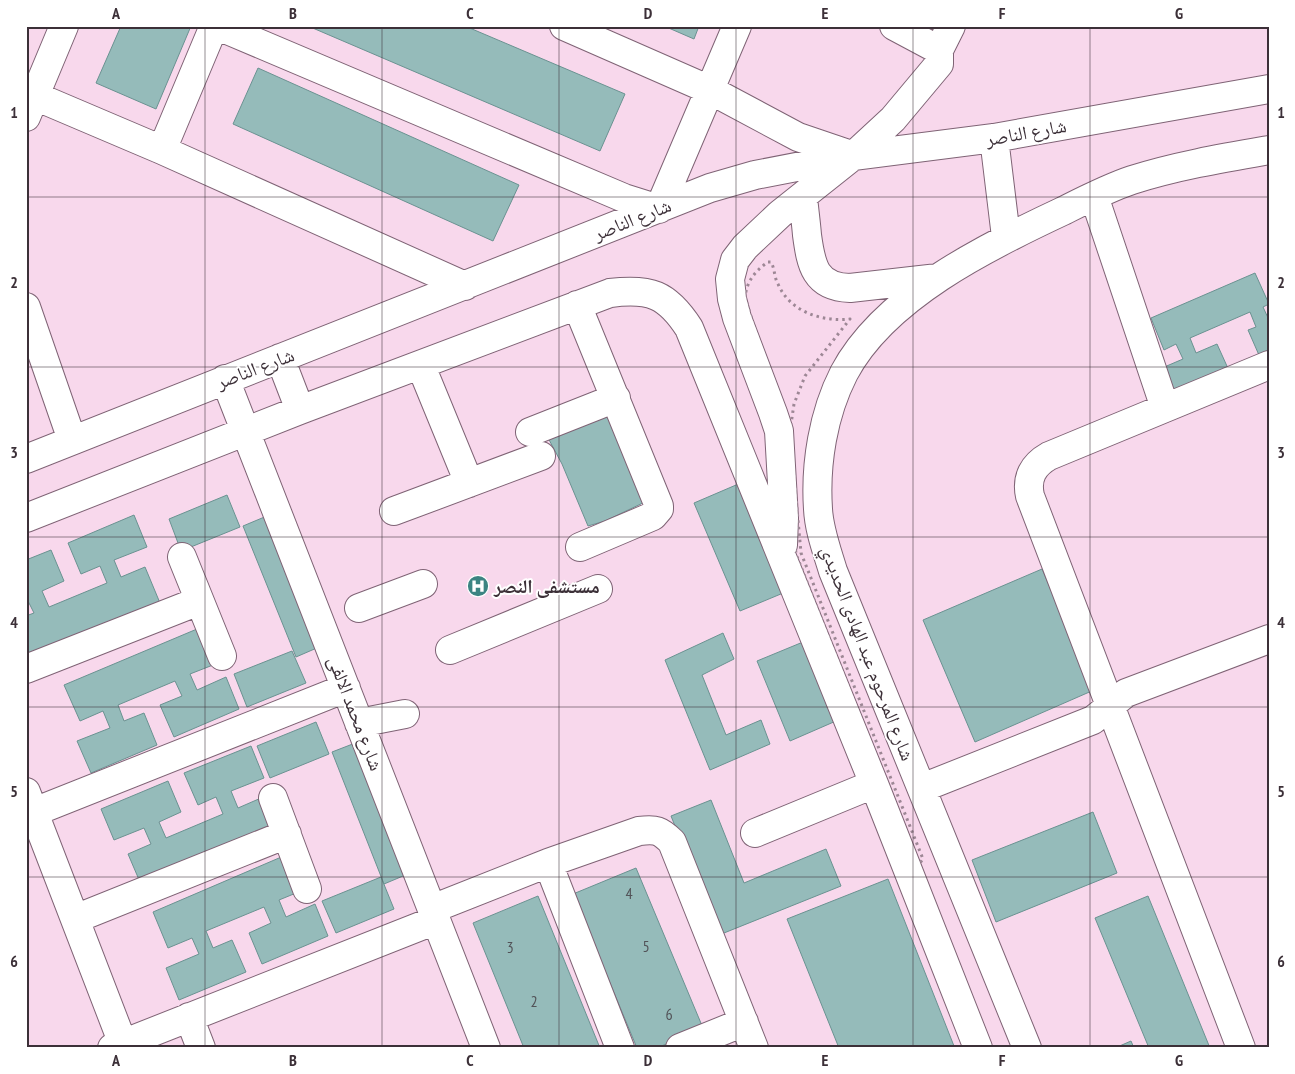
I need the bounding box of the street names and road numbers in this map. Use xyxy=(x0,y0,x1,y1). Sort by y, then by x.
street label: شارع الناصر xyxy=(983,113,1068,151)
street label: شارع الناصر xyxy=(589,193,674,246)
street label: شارع الناصر xyxy=(212,342,297,394)
street label: شارع المرحوم عبد الهادى الحديدي xyxy=(812,542,920,765)
street label: شارع محمد الالفى xyxy=(323,652,389,774)

